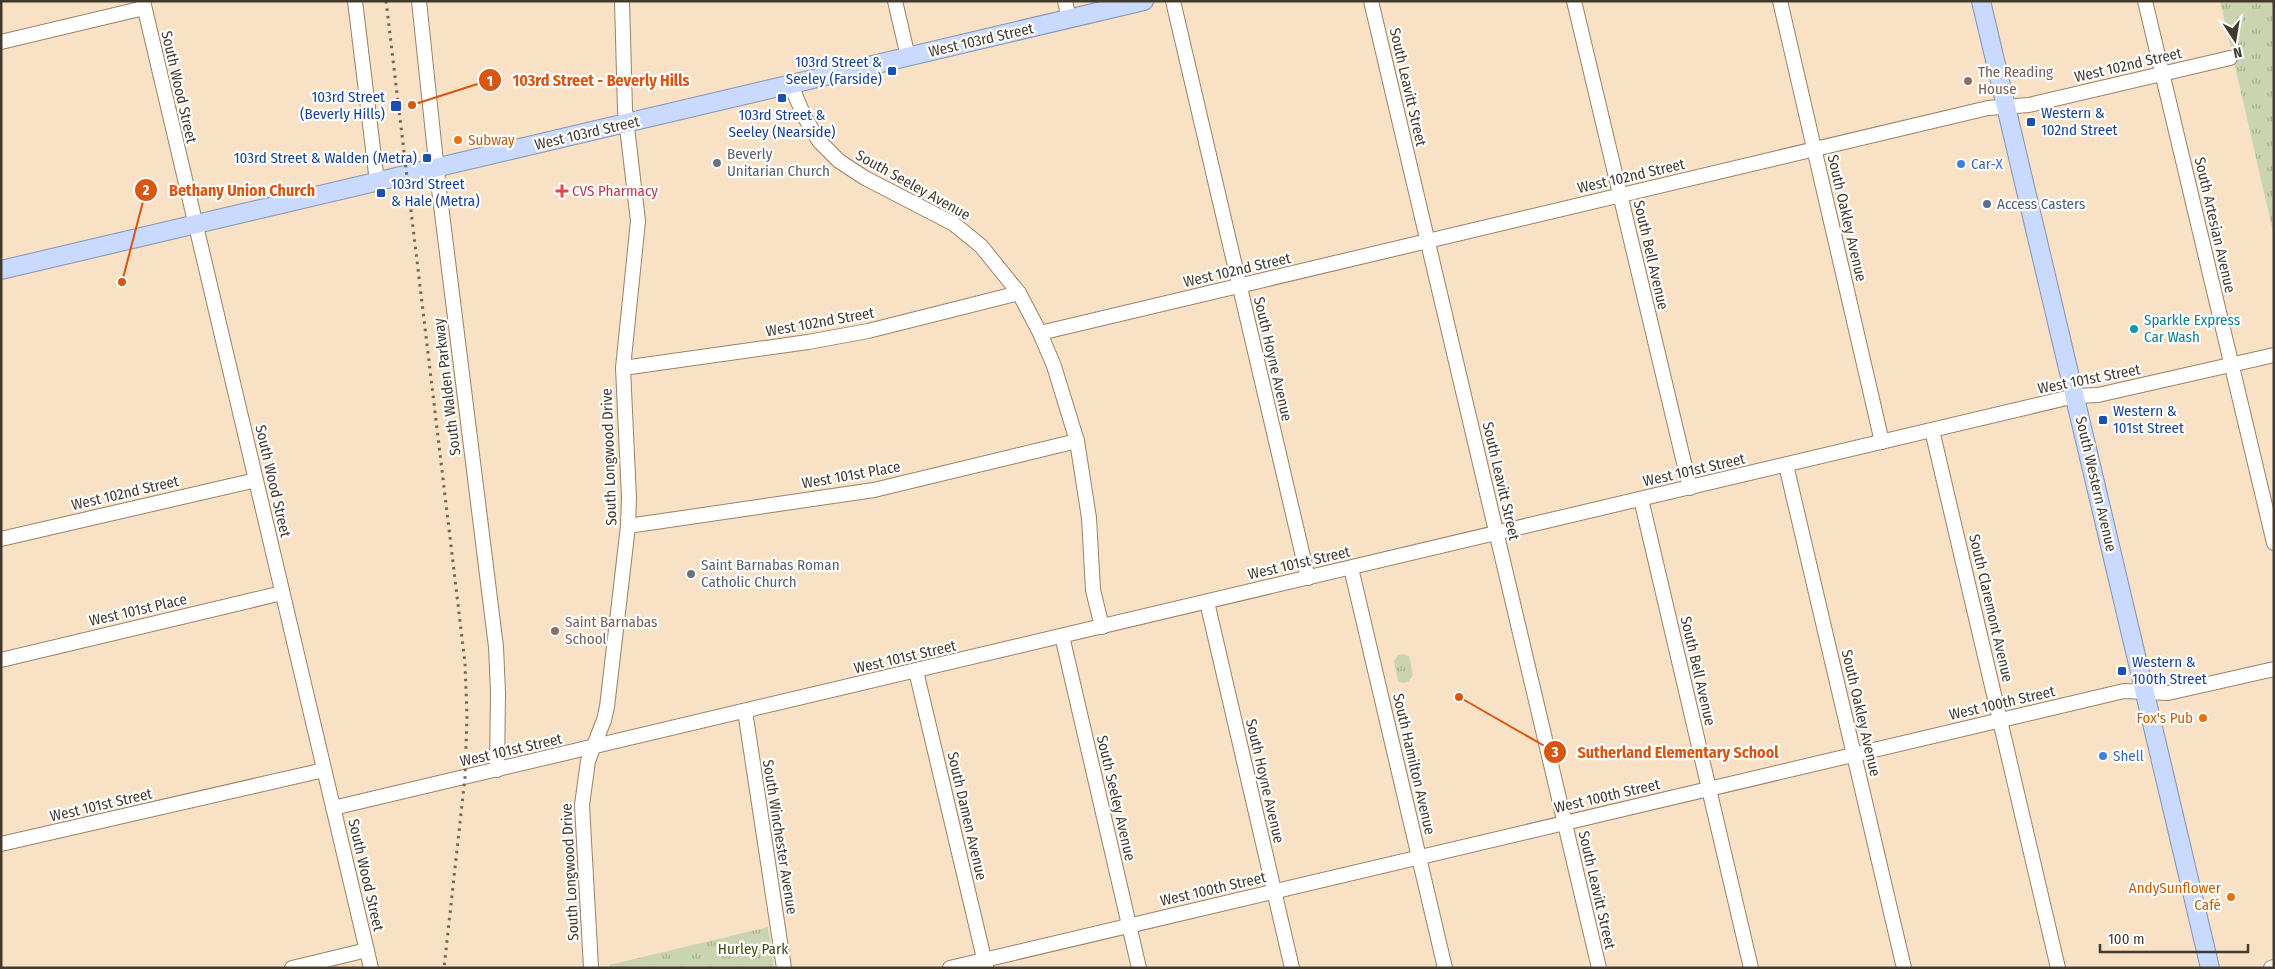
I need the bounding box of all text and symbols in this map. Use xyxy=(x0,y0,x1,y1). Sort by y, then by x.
north arrow xyxy=(2210,15,2260,65)
street label: West 103rd Street xyxy=(927,19,1035,61)
street label: South Leavitt Street xyxy=(1386,26,1430,148)
street label: South Wood Street xyxy=(157,29,201,145)
text: N xyxy=(2232,43,2243,61)
street label: West 102nd Street xyxy=(2072,44,2184,86)
place label: 103rd Street & Seeley (Farside) xyxy=(786,53,882,88)
place label: The Reading House xyxy=(1978,63,2053,98)
callout: 103rd Street - Beverly Hills xyxy=(478,65,700,96)
marker: 103rd Street & Seeley (Farside) xyxy=(886,65,898,77)
text: 103rd Street - Beverly Hills xyxy=(512,71,690,90)
text: 1 xyxy=(487,72,493,90)
marker: The Reading House xyxy=(1962,75,1974,87)
place label: 103rd Street (Beverly Hills) xyxy=(300,88,385,123)
marker: 103rd Street & Seeley (Nearside) xyxy=(776,92,788,104)
marker: 103rd Street (Beverly Hills) xyxy=(389,99,403,113)
place label: Western & 102nd Street xyxy=(2041,104,2118,139)
place label: 103rd Street & Seeley (Nearside) xyxy=(729,106,835,141)
street label: West 103rd Street xyxy=(533,112,641,154)
marker: Western & 102nd Street xyxy=(2025,116,2037,128)
place label: Subway xyxy=(468,131,515,149)
marker: Subway xyxy=(452,134,464,146)
place label: Beverly Unitarian Church xyxy=(727,145,830,180)
street label: South Seeley Avenue xyxy=(853,146,973,224)
place label: 103rd Street & Walden (Metra) xyxy=(234,149,417,167)
marker: 103rd Street & Walden (Metra) xyxy=(421,152,433,164)
street label: South Oakley Avenue xyxy=(1824,153,1870,283)
street label: West 102nd Street xyxy=(1575,155,1687,197)
place label: Car-X xyxy=(1971,155,2004,173)
street label: South Artesian Avenue xyxy=(2191,155,2239,295)
marker: Beverly Unitarian Church xyxy=(711,157,723,169)
marker: Car-X xyxy=(1955,158,1967,170)
callout: Bethany Union Church xyxy=(134,175,325,206)
place label: 103rd Street & Hale (Metra) xyxy=(391,175,480,210)
text: 2 xyxy=(142,181,150,199)
text: Bethany Union Church xyxy=(169,181,315,200)
place label: CVS Pharmacy xyxy=(572,182,658,200)
marker: CVS Pharmacy xyxy=(556,185,568,197)
marker: 103rd Street & Hale (Metra) xyxy=(375,187,387,199)
place label: Access Casters xyxy=(1997,195,2085,213)
marker: Access Casters xyxy=(1981,198,1993,210)
street label: South Bell Avenue xyxy=(1630,199,1672,311)
street label: West 102nd Street xyxy=(1181,249,1293,291)
street label: South Hoyne Avenue xyxy=(1250,295,1296,423)
street label: West 102nd Street xyxy=(764,304,876,340)
place label: Sparkle Express Car Wash xyxy=(2144,311,2240,346)
street label: South Walden Parkway xyxy=(430,317,464,457)
marker: Sparkle Express Car Wash xyxy=(2128,323,2140,335)
street label: West 101st Street xyxy=(2036,360,2142,398)
street label: South Longwood Drive xyxy=(598,388,620,526)
place label: Western & 101st Street xyxy=(2113,402,2184,437)
marker: Western & 101st Street xyxy=(2097,414,2109,426)
street label: South Western Avenue xyxy=(2072,415,2120,553)
street label: South Leavitt Street xyxy=(1479,420,1523,542)
street label: South Wood Street xyxy=(251,423,295,539)
street label: West 101st Street xyxy=(1641,449,1747,490)
street label: West 101st Place xyxy=(800,457,902,493)
street label: West 102nd Street xyxy=(69,472,181,514)
street label: South Claremont Avenue xyxy=(1965,532,2017,684)
street label: West 101st Street xyxy=(1246,542,1352,583)
place label: Saint Barnabas Roman Catholic Church xyxy=(701,556,840,591)
marker: Saint Barnabas Roman Catholic Church xyxy=(685,568,697,580)
street label: West 101st Place xyxy=(87,590,189,630)
place label: Saint Barnabas School xyxy=(565,613,657,648)
street label: South Bell Avenue xyxy=(1677,615,1719,727)
marker: Saint Barnabas School xyxy=(549,625,561,637)
street label: West 101st Street xyxy=(852,636,958,677)
street label: South Oakley Avenue xyxy=(1838,648,1884,778)
place label: Western & 100th Street xyxy=(2132,653,2207,688)
marker: Western & 100th Street xyxy=(2116,665,2128,677)
street label: West 100th Street xyxy=(1947,682,2057,724)
street label: South Hamilton Avenue xyxy=(1389,692,1439,836)
place label: Fox's Pub xyxy=(2137,709,2193,727)
marker: Fox's Pub xyxy=(2197,712,2209,724)
street label: South Hoyne Avenue xyxy=(1242,717,1288,845)
street label: West 101st Street xyxy=(458,729,564,770)
street label: South Seeley Avenue xyxy=(1093,733,1139,863)
callout: Sutherland Elementary School xyxy=(1542,736,1788,767)
text: 3 xyxy=(1550,743,1559,761)
text: Sutherland Elementary School xyxy=(1577,743,1779,762)
place label: Shell xyxy=(2113,747,2144,765)
street label: South Damen Avenue xyxy=(944,750,990,882)
marker: Shell xyxy=(2097,750,2109,762)
street label: South Winchester Avenue xyxy=(759,758,801,916)
street label: West 100th Street xyxy=(1552,775,1662,817)
street label: West 101st Street xyxy=(48,784,154,825)
street label: South Longwood Drive xyxy=(557,803,583,941)
street label: South Wood Street xyxy=(344,817,388,933)
street label: South Leavitt Street xyxy=(1575,829,1619,951)
street label: West 100th Street xyxy=(1158,868,1268,910)
place label: AndySunflower Café xyxy=(2129,879,2222,914)
marker: AndySunflower Café xyxy=(2225,891,2237,903)
scale bar xyxy=(2100,922,2248,954)
text: 100 m xyxy=(2108,930,2145,948)
park label: Hurley Park xyxy=(718,940,788,958)

